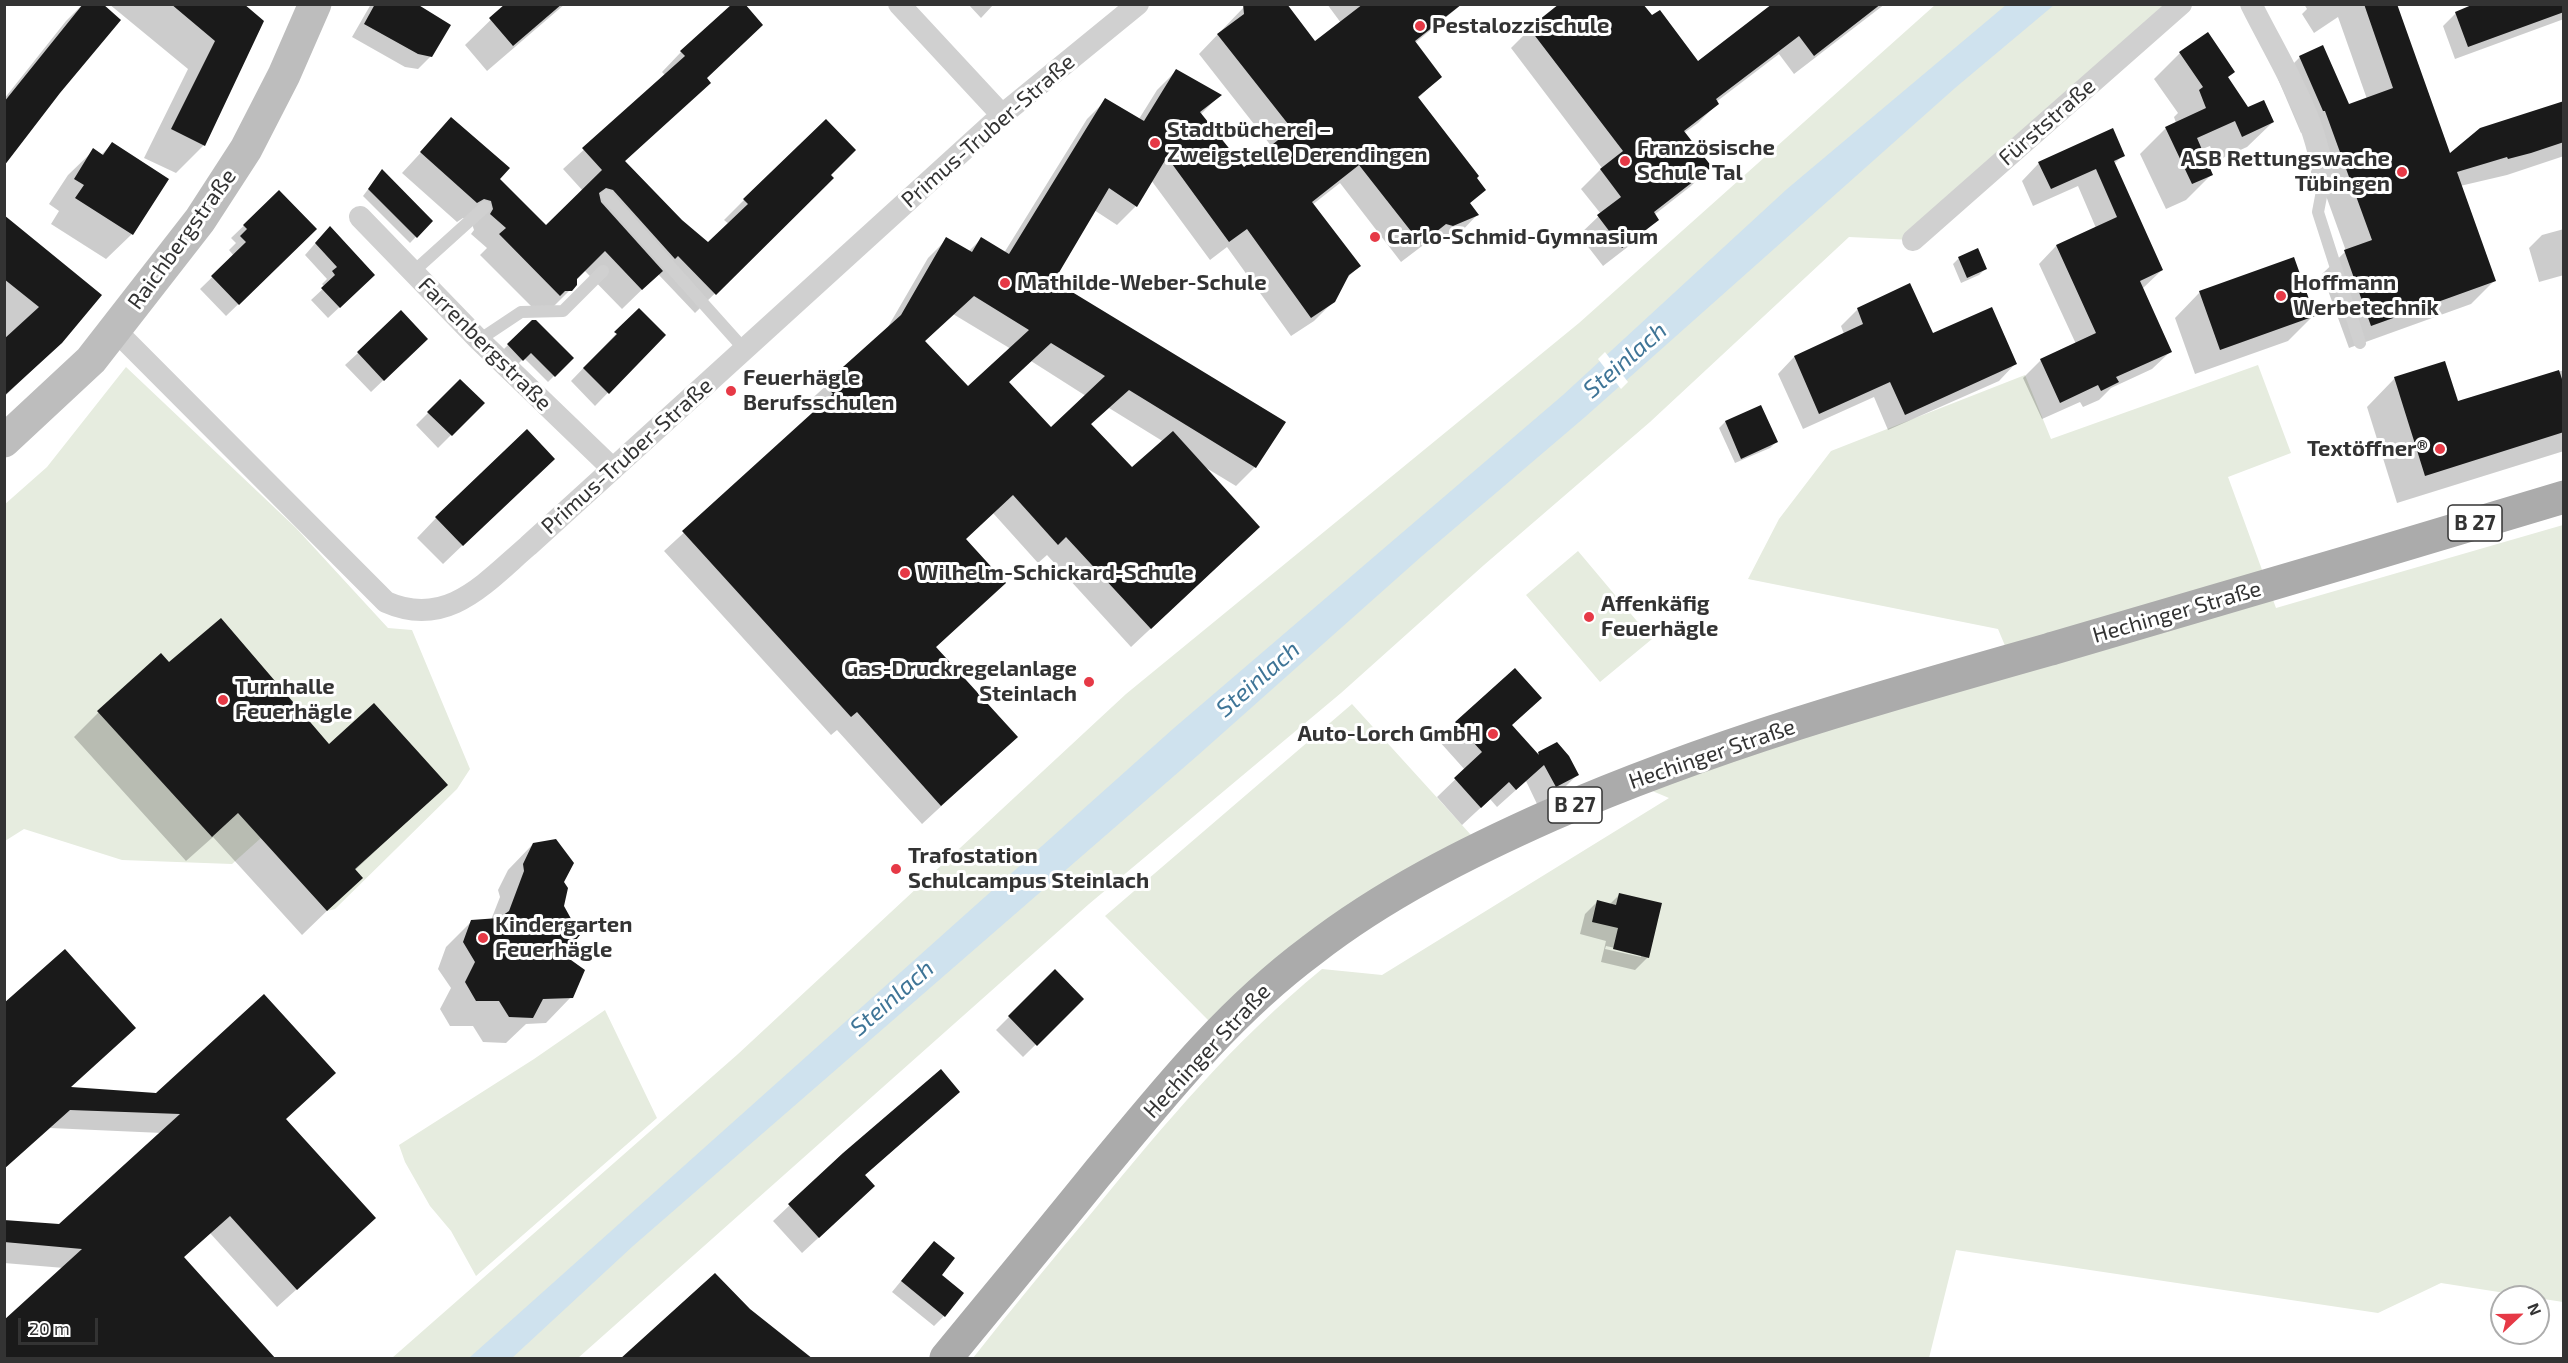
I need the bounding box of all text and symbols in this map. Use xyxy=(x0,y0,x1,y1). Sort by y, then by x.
place label: Pestalozzischule xyxy=(1432,13,1609,39)
marker: Pestalozzischule xyxy=(1413,19,1427,33)
street label: Primus-Truber-Straße xyxy=(896,49,1080,213)
street label: Fürststraße xyxy=(1993,73,2101,171)
place label: Stadtbücherei – Zweigstelle Derendingen xyxy=(1167,117,1427,168)
place label: Französische Schule Tal xyxy=(1637,135,1775,186)
marker: Stadtbücherei – Zweigstelle Derendingen xyxy=(1148,136,1162,150)
place label: ASB Rettungswache Tübingen xyxy=(2181,146,2390,198)
marker: Französische Schule Tal xyxy=(1618,154,1632,168)
street label: Raichbergstraße xyxy=(122,164,242,314)
marker: ASB Rettungswache Tübingen xyxy=(2395,165,2409,179)
place label: Carlo-Schmid-Gymnasium xyxy=(1387,224,1658,250)
marker: Carlo-Schmid-Gymnasium xyxy=(1368,230,1382,244)
place label: Mathilde-Weber-Schule xyxy=(1017,270,1267,296)
place label: Hoffmann Werbetechnik xyxy=(2293,270,2439,322)
street label: Farrenbergstraße xyxy=(413,272,557,416)
marker: Mathilde-Weber-Schule xyxy=(998,276,1012,290)
marker: Hoffmann Werbetechnik xyxy=(2274,289,2288,303)
water label: Steinlach xyxy=(1577,316,1673,404)
place label: Feuerhägle Berufsschulen xyxy=(743,365,894,416)
street label: Primus-Truber-Straße xyxy=(536,372,718,540)
marker: Feuerhägle Berufsschulen xyxy=(724,384,738,398)
place label: Textöffner® xyxy=(2307,436,2428,462)
marker: Textöffner® xyxy=(2433,442,2447,456)
road number: B 27 xyxy=(2448,505,2502,541)
place label: Wilhelm-Schickard-Schule xyxy=(917,560,1194,586)
marker: Wilhelm-Schickard-Schule xyxy=(898,566,912,580)
street label: Hechinger Straße xyxy=(2090,575,2264,649)
place label: Affenkäfig Feuerhägle xyxy=(1601,591,1718,642)
marker: Affenkäfig Feuerhägle xyxy=(1582,610,1596,624)
water label: Steinlach xyxy=(1210,635,1306,723)
place label: Gas-Druckregelanlage Steinlach xyxy=(844,656,1077,708)
place label: Turnhalle Feuerhägle xyxy=(235,674,352,726)
marker: Gas-Druckregelanlage Steinlach xyxy=(1082,675,1096,689)
marker: Turnhalle Feuerhägle xyxy=(216,693,230,707)
street label: Hechinger Straße xyxy=(1625,713,1799,795)
place label: Auto-Lorch GmbH xyxy=(1297,721,1481,747)
marker: Auto-Lorch GmbH xyxy=(1486,727,1500,741)
road number: B 27 xyxy=(1548,787,1602,823)
place label: Trafostation Schulcampus Steinlach xyxy=(908,843,1149,894)
marker: Trafostation Schulcampus Steinlach xyxy=(889,862,903,876)
place label: Kindergarten Feuerhägle xyxy=(495,912,632,963)
marker: Kindergarten Feuerhägle xyxy=(476,931,490,945)
water label: Steinlach xyxy=(844,954,940,1042)
street label: Hechinger Straße xyxy=(1138,978,1276,1124)
north arrow xyxy=(2490,1285,2550,1345)
text: N xyxy=(2524,1300,2546,1318)
scale bar xyxy=(21,1306,100,1344)
text: 20 m xyxy=(29,1317,70,1339)

